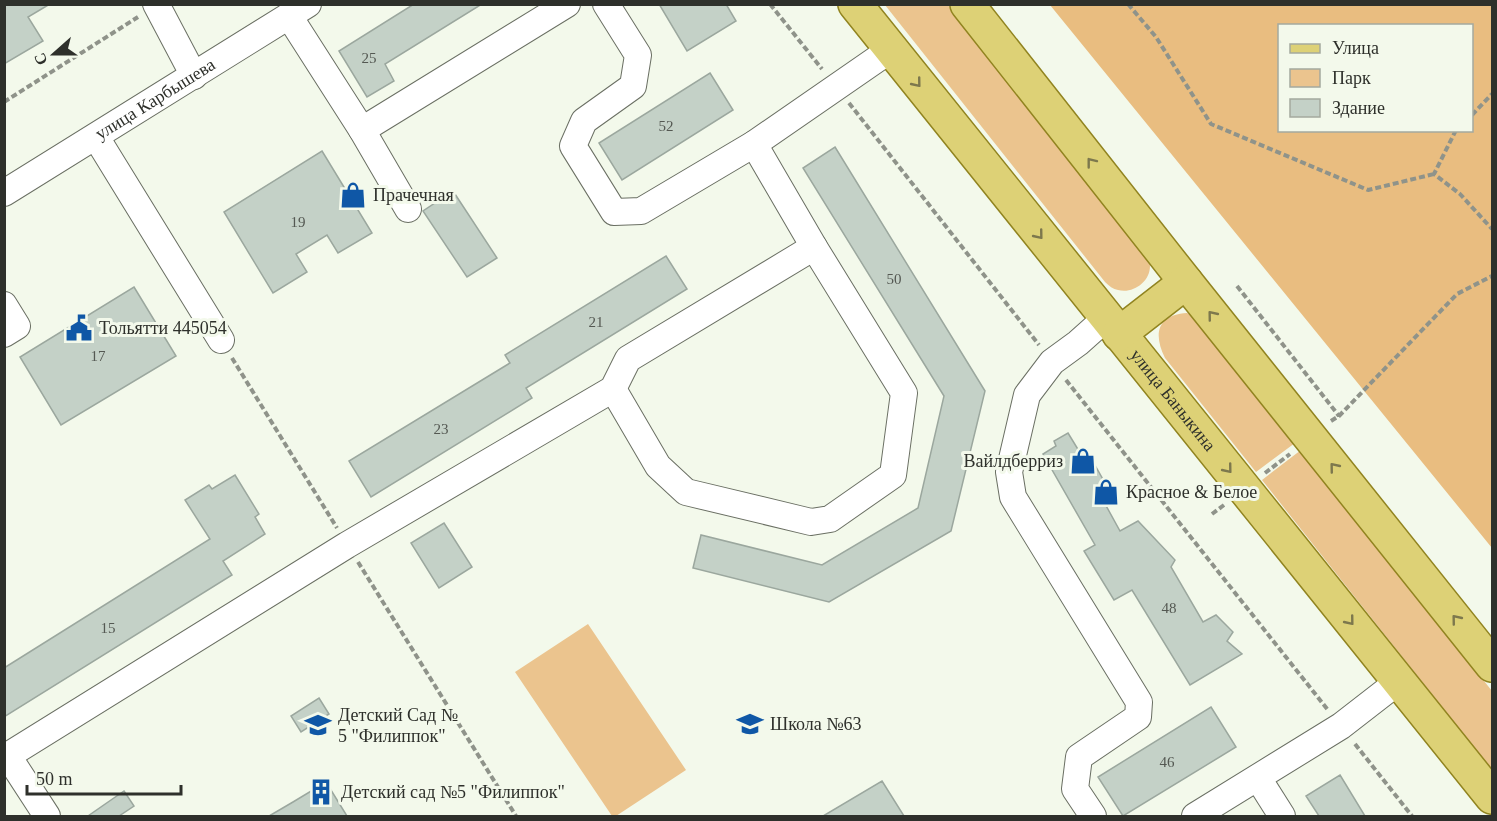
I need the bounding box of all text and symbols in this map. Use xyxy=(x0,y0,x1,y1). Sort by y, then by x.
north arrow xyxy=(24,24,84,84)
legend xyxy=(1278,24,1473,132)
text: Улица xyxy=(1332,38,1379,58)
house number: 25 xyxy=(362,50,377,66)
text: С xyxy=(30,51,50,68)
street label: улица Карбышева xyxy=(92,54,219,144)
text: Парк xyxy=(1332,68,1371,88)
one-way arrow xyxy=(910,77,921,88)
text: Здание xyxy=(1332,98,1385,118)
house number: 52 xyxy=(659,118,674,134)
one-way arrow xyxy=(1088,158,1099,169)
shop icon: Прачечная xyxy=(338,180,368,210)
place label: Прачечная xyxy=(373,185,454,205)
house number: 19 xyxy=(291,214,306,230)
one-way arrow xyxy=(1032,228,1043,239)
house number: 50 xyxy=(887,271,902,287)
one-way arrow xyxy=(1209,311,1220,322)
public building icon: Тольятти 445054 xyxy=(64,313,94,343)
house number: 21 xyxy=(589,314,604,330)
place label: Тольятти 445054 xyxy=(99,318,227,338)
street label: улица Баныкина xyxy=(1126,345,1220,455)
house number: 17 xyxy=(91,348,106,364)
house number: 23 xyxy=(434,421,449,437)
shop icon: Вайлдберриз xyxy=(1068,446,1098,476)
place label: Вайлдберриз xyxy=(964,451,1063,471)
one-way arrow xyxy=(1220,462,1231,473)
one-way arrow xyxy=(1331,463,1342,474)
shop icon: Красное & Белое xyxy=(1091,477,1121,507)
place label: Красное & Белое xyxy=(1126,482,1257,502)
house number: 48 xyxy=(1162,600,1177,616)
one-way arrow xyxy=(1343,614,1354,625)
one-way arrow xyxy=(1452,615,1463,626)
house number: 15 xyxy=(101,620,116,636)
place label: Детский Сад № 5 "Филиппок" xyxy=(338,705,458,746)
school or university icon: Школа №63 xyxy=(735,709,765,739)
school or university icon: Детский Сад № 5 "Филиппок" xyxy=(303,710,333,740)
place label: Школа №63 xyxy=(770,714,861,734)
house number: 46 xyxy=(1160,754,1175,770)
scale bar xyxy=(27,758,182,796)
text: 50 m xyxy=(36,769,73,789)
building icon: Детский сад №5 "Филиппок" xyxy=(306,777,336,807)
place label: Детский сад №5 "Филиппок" xyxy=(341,782,565,802)

